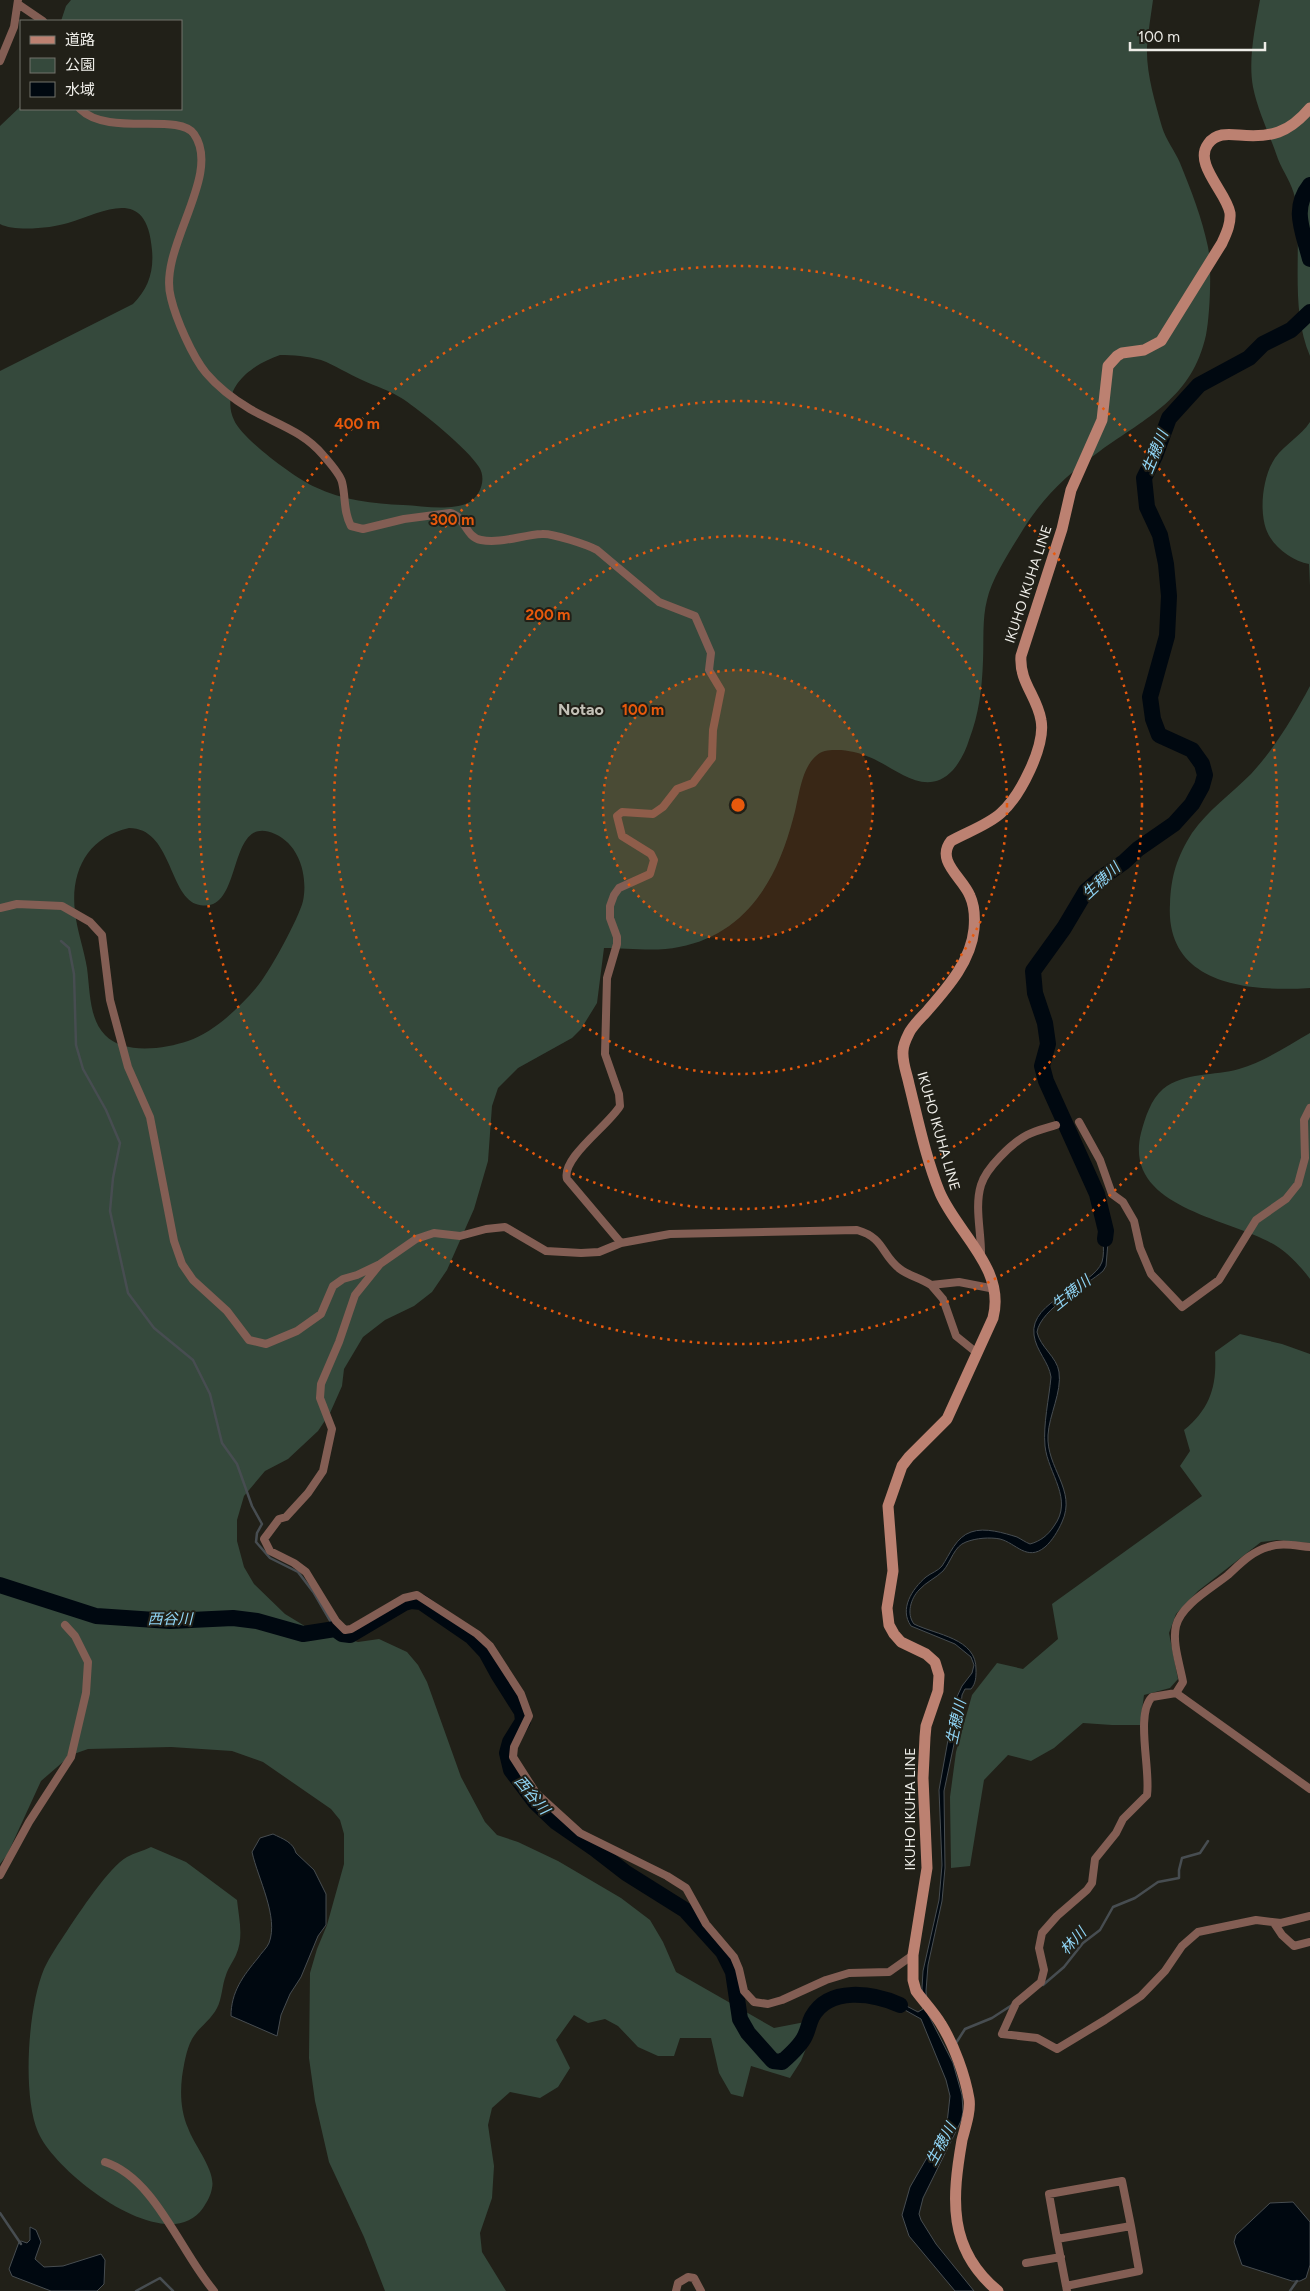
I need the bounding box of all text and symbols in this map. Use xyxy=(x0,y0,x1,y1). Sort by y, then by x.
legend xyxy=(20,20,182,110)
scale bar xyxy=(1130,20,1265,52)
text: 100 m xyxy=(1138,28,1180,46)
text: 道路 xyxy=(65,31,95,49)
text: 公園 xyxy=(65,56,95,74)
text: 水域 xyxy=(65,81,95,99)
text: 400 m xyxy=(334,415,380,433)
water label: 生穂川 xyxy=(1138,426,1173,476)
text: 300 m xyxy=(430,511,474,529)
street label: IKUHO IKUHA LINE xyxy=(1001,523,1056,645)
text: 200 m xyxy=(526,606,570,624)
district label: Notao xyxy=(558,700,604,719)
text: 100 m xyxy=(622,701,664,719)
centre of rings xyxy=(729,796,747,814)
water label: 生穂川 xyxy=(1078,858,1125,903)
street label: IKUHO IKUHA LINE xyxy=(913,1070,964,1193)
water label: 生穂川 xyxy=(1048,1271,1096,1314)
water label: 西谷川 xyxy=(147,1610,194,1628)
water label: 生穂川 xyxy=(943,1696,970,1746)
street label: IKUHO IKUHA LINE xyxy=(902,1748,919,1870)
water label: 西谷川 xyxy=(511,1772,555,1820)
water label: 林川 xyxy=(1056,1922,1091,1958)
water label: 生穂川 xyxy=(922,2118,960,2168)

